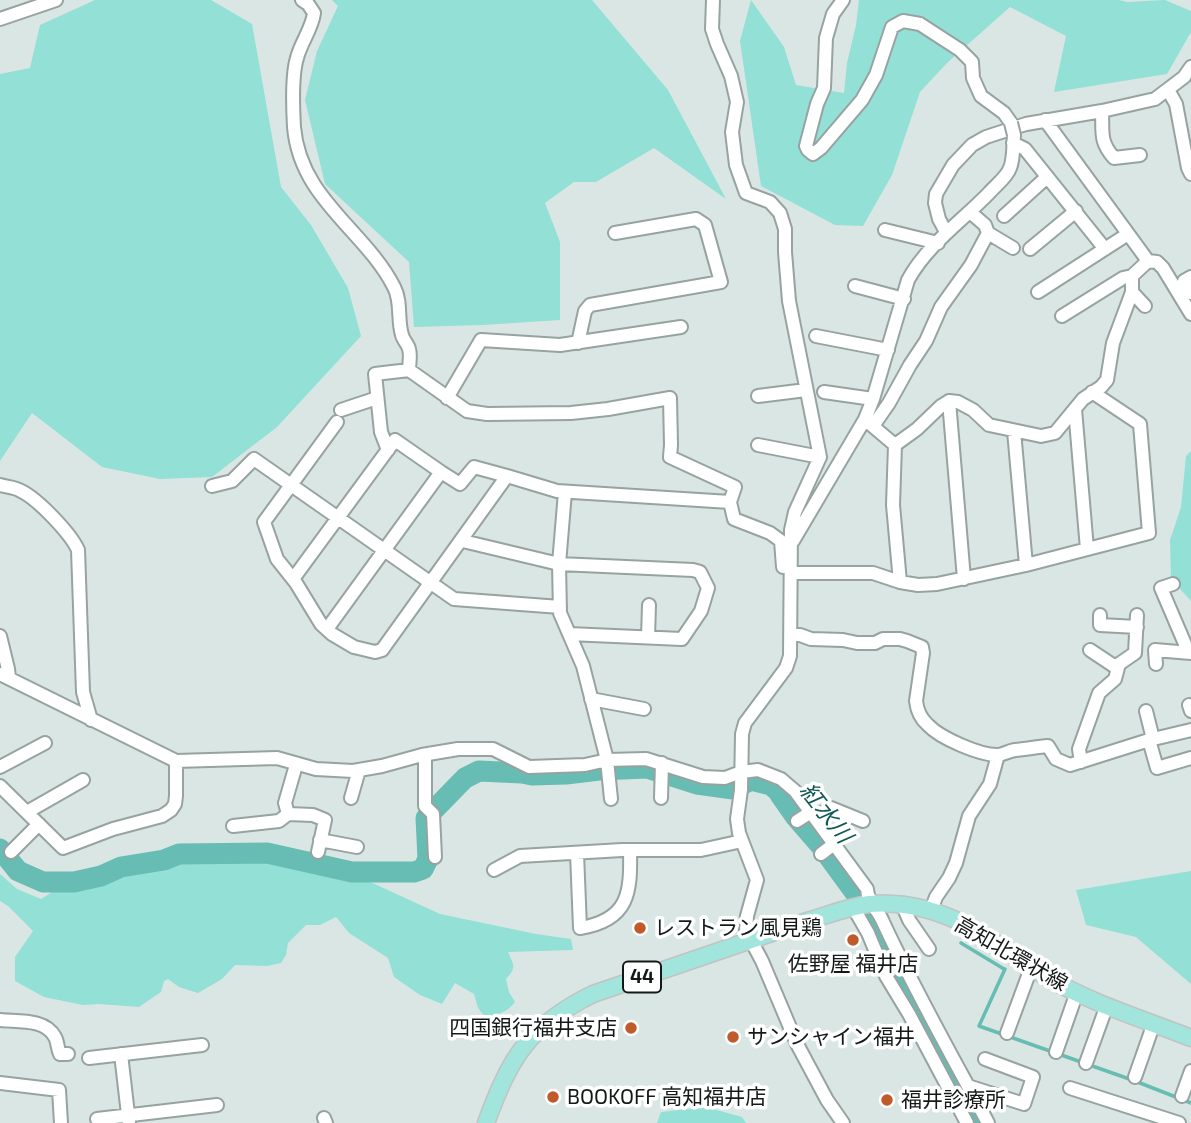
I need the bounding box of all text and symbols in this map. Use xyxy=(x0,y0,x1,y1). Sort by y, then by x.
water label: 紅水川 xyxy=(794,777,858,849)
street label: 高知北環状線 xyxy=(950,912,1072,996)
place label: レストラン風見鶏 xyxy=(654,915,822,941)
marker: レストラン風見鶏 xyxy=(632,920,648,936)
marker: 佐野屋 福井店 xyxy=(845,932,861,948)
place label: 佐野屋 福井店 xyxy=(788,951,918,977)
road number: 44 xyxy=(623,962,661,993)
place label: 四国銀行福井支店 xyxy=(449,1015,617,1041)
marker: 四国銀行福井支店 xyxy=(623,1020,639,1036)
place label: サンシャイン福井 xyxy=(747,1024,915,1050)
marker: サンシャイン福井 xyxy=(725,1029,741,1045)
place label: BOOKOFF 高知福井店 xyxy=(567,1084,766,1110)
place label: 福井診療所 xyxy=(901,1087,1006,1113)
marker: BOOKOFF 高知福井店 xyxy=(545,1089,561,1105)
marker: 福井診療所 xyxy=(879,1092,895,1108)

